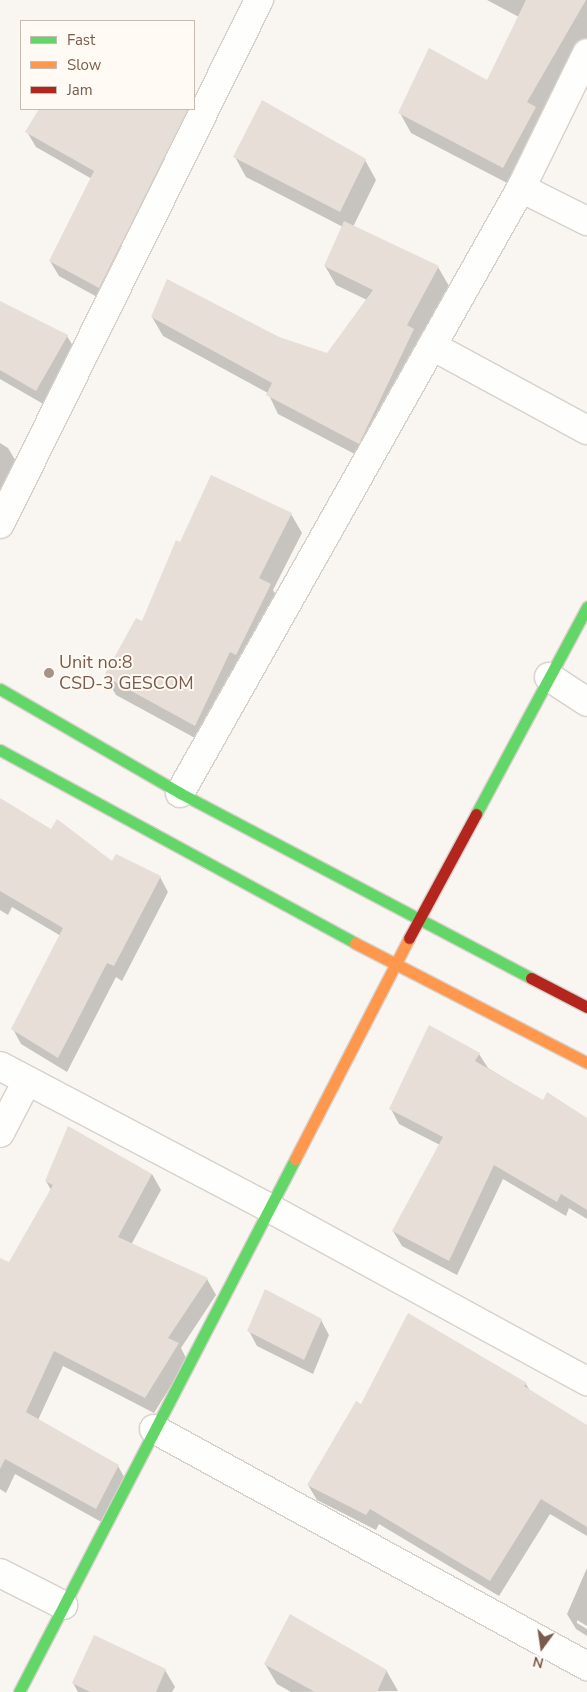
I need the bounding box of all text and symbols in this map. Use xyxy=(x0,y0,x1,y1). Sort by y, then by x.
legend xyxy=(20,20,195,110)
text: Fast xyxy=(67,30,95,50)
text: Slow xyxy=(67,55,101,75)
text: Jam xyxy=(67,80,93,100)
place label: Unit no:8 CSD-3 GESCOM xyxy=(59,652,194,694)
marker: Unit no:8 CSD-3 GESCOM xyxy=(43,667,55,679)
north arrow xyxy=(517,1622,567,1672)
text: N xyxy=(531,1652,546,1673)

